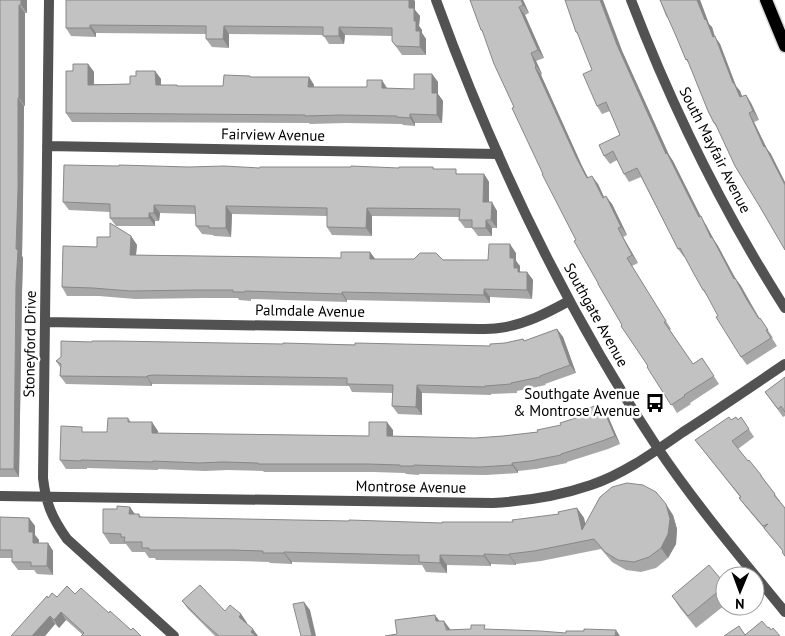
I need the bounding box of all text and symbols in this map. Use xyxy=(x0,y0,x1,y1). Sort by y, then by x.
street label: South Mayfair Avenue xyxy=(675,83,756,216)
street label: Fairview Avenue xyxy=(221,124,325,145)
street label: Southgate Avenue xyxy=(560,260,633,370)
street label: Stoneyford Drive xyxy=(19,290,40,398)
street label: Palmdale Avenue xyxy=(255,300,365,321)
place label: Southgate Avenue & Montrose Avenue xyxy=(513,384,640,420)
bus stop icon: Southgate Avenue & Montrose Avenue xyxy=(644,392,666,414)
street label: Montrose Avenue xyxy=(356,476,466,497)
north arrow xyxy=(715,566,765,616)
text: N xyxy=(735,595,745,613)

